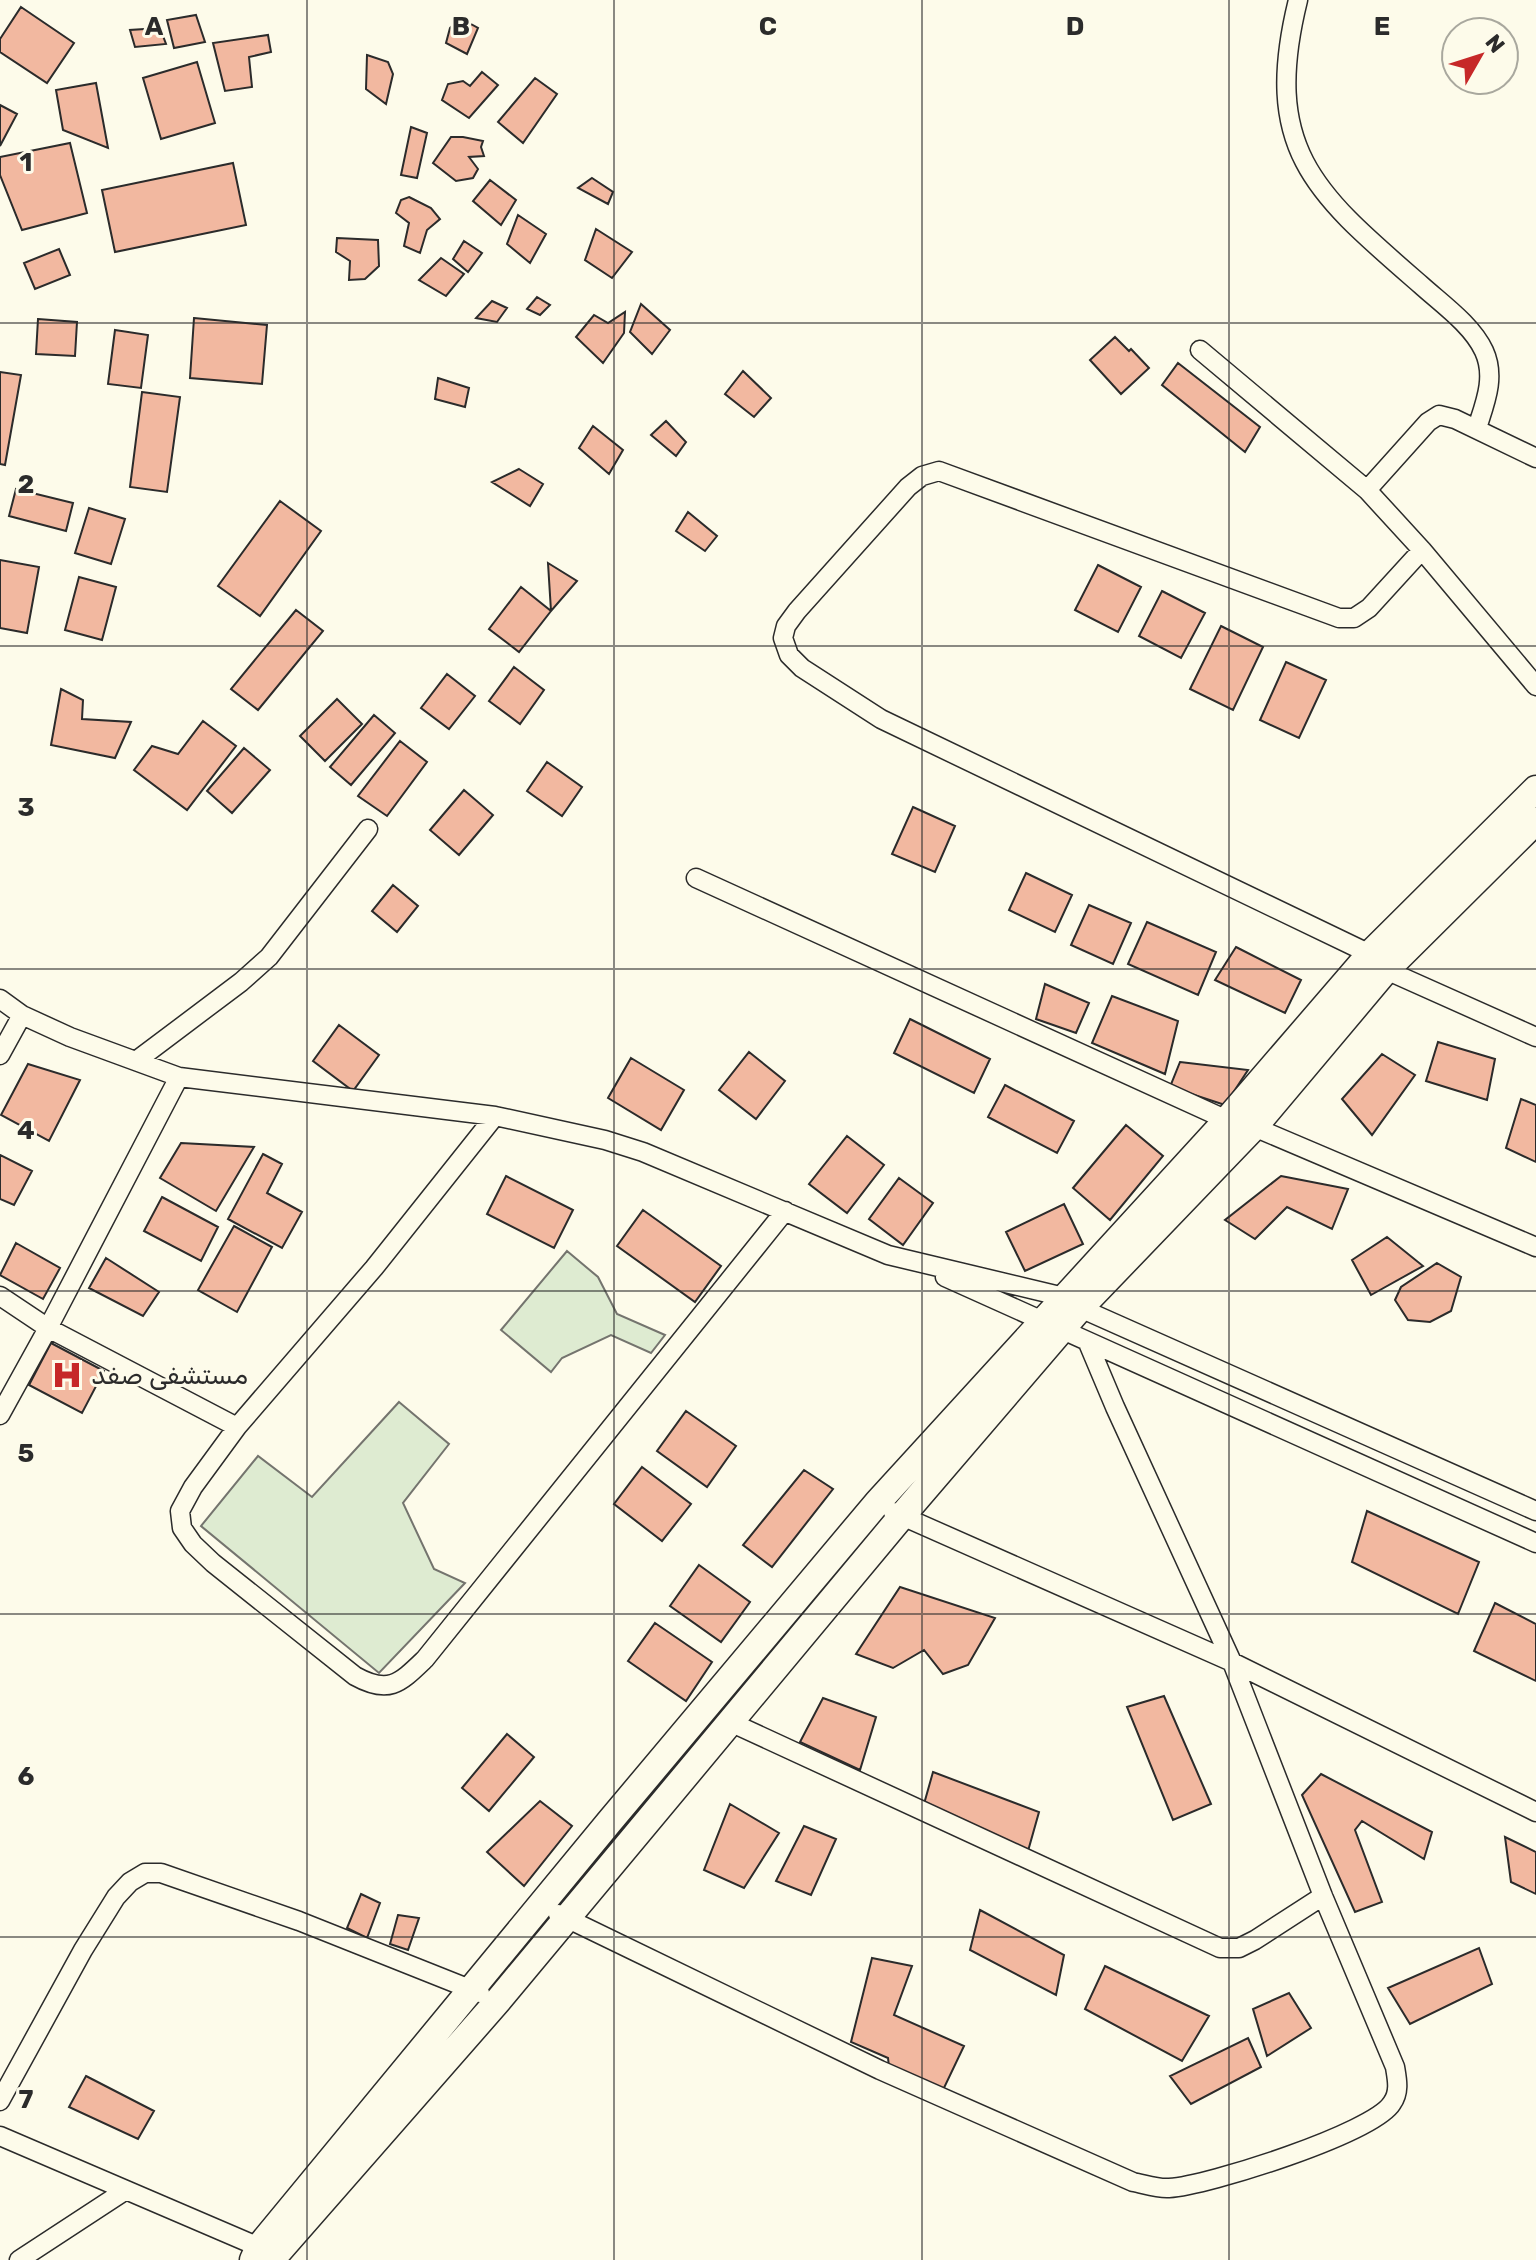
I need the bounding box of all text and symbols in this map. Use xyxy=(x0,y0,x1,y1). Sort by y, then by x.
text: A xyxy=(145,11,164,42)
text: B xyxy=(452,11,470,42)
text: C xyxy=(759,11,777,42)
text: D xyxy=(1066,11,1084,42)
text: E xyxy=(1374,11,1390,42)
north arrow xyxy=(1440,16,1520,96)
text: N xyxy=(1480,29,1511,58)
text: 1 xyxy=(20,147,32,178)
text: 2 xyxy=(18,469,34,500)
text: 3 xyxy=(17,792,35,823)
text: 4 xyxy=(17,1115,35,1146)
hospital icon: مستشفى صفد xyxy=(50,1358,84,1392)
place label: مستشفى صفد xyxy=(91,1360,248,1391)
text: 5 xyxy=(18,1438,34,1469)
text: 6 xyxy=(18,1761,35,1792)
text: 7 xyxy=(19,2084,34,2115)

